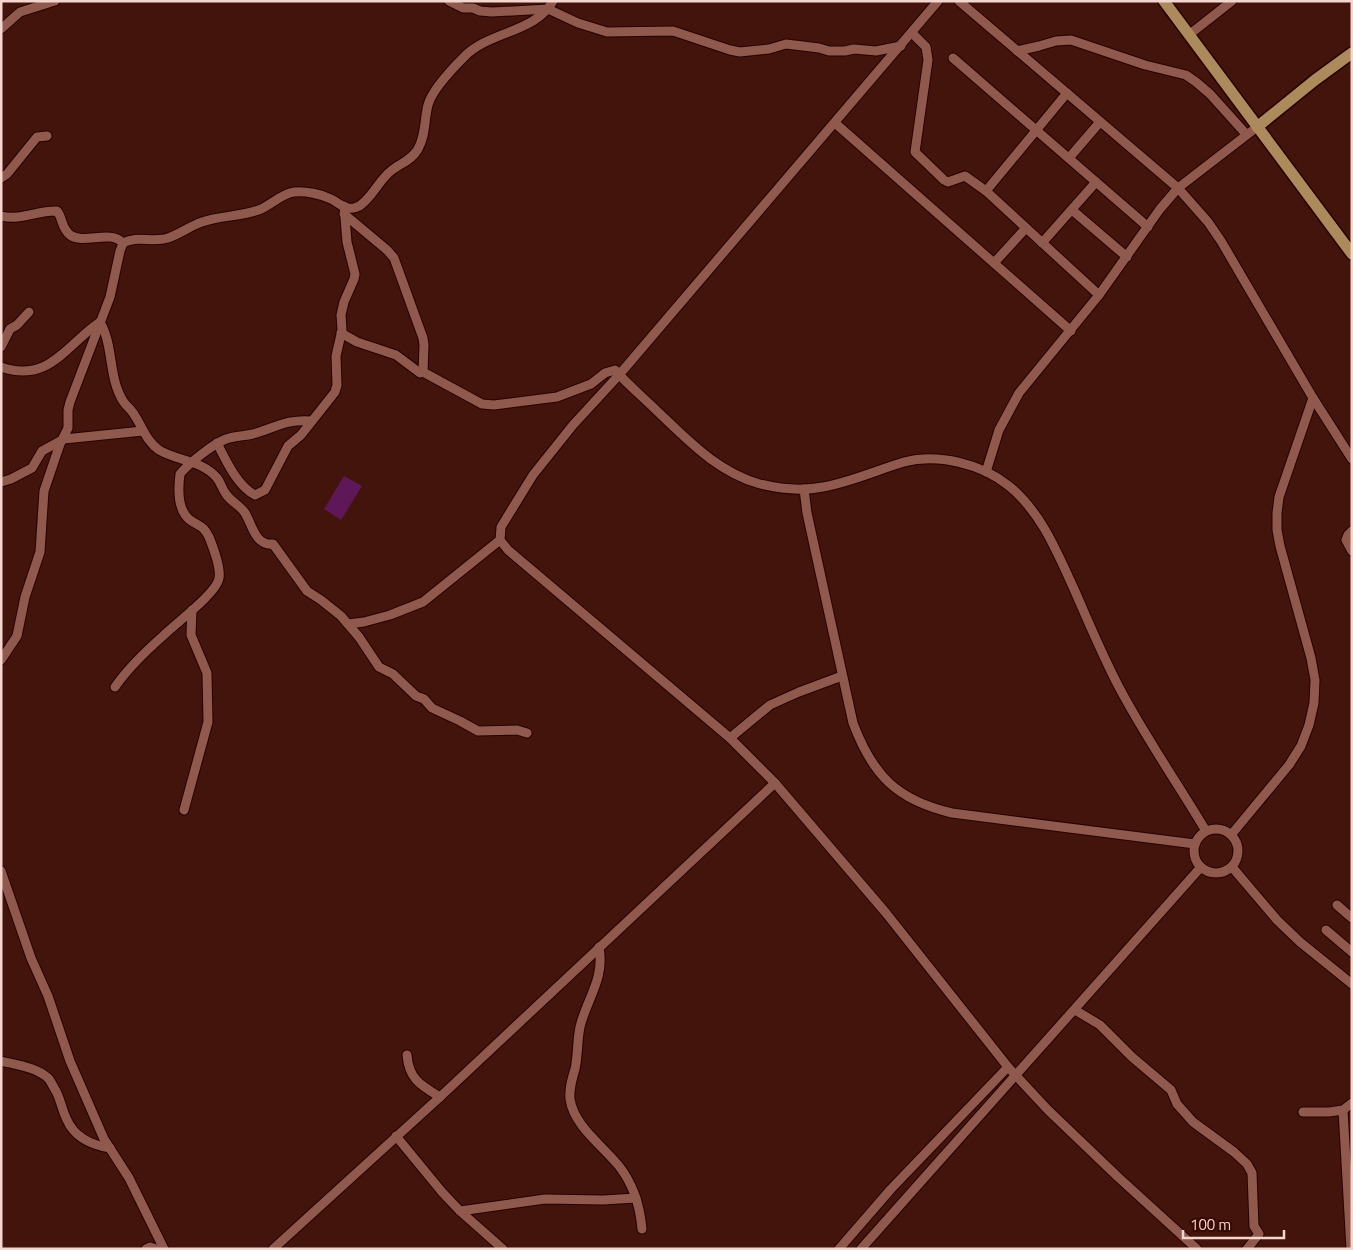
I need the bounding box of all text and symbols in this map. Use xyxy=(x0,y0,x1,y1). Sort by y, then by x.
scale bar xyxy=(1183,1208,1284,1240)
text: 100 m xyxy=(1190,1213,1231,1236)

